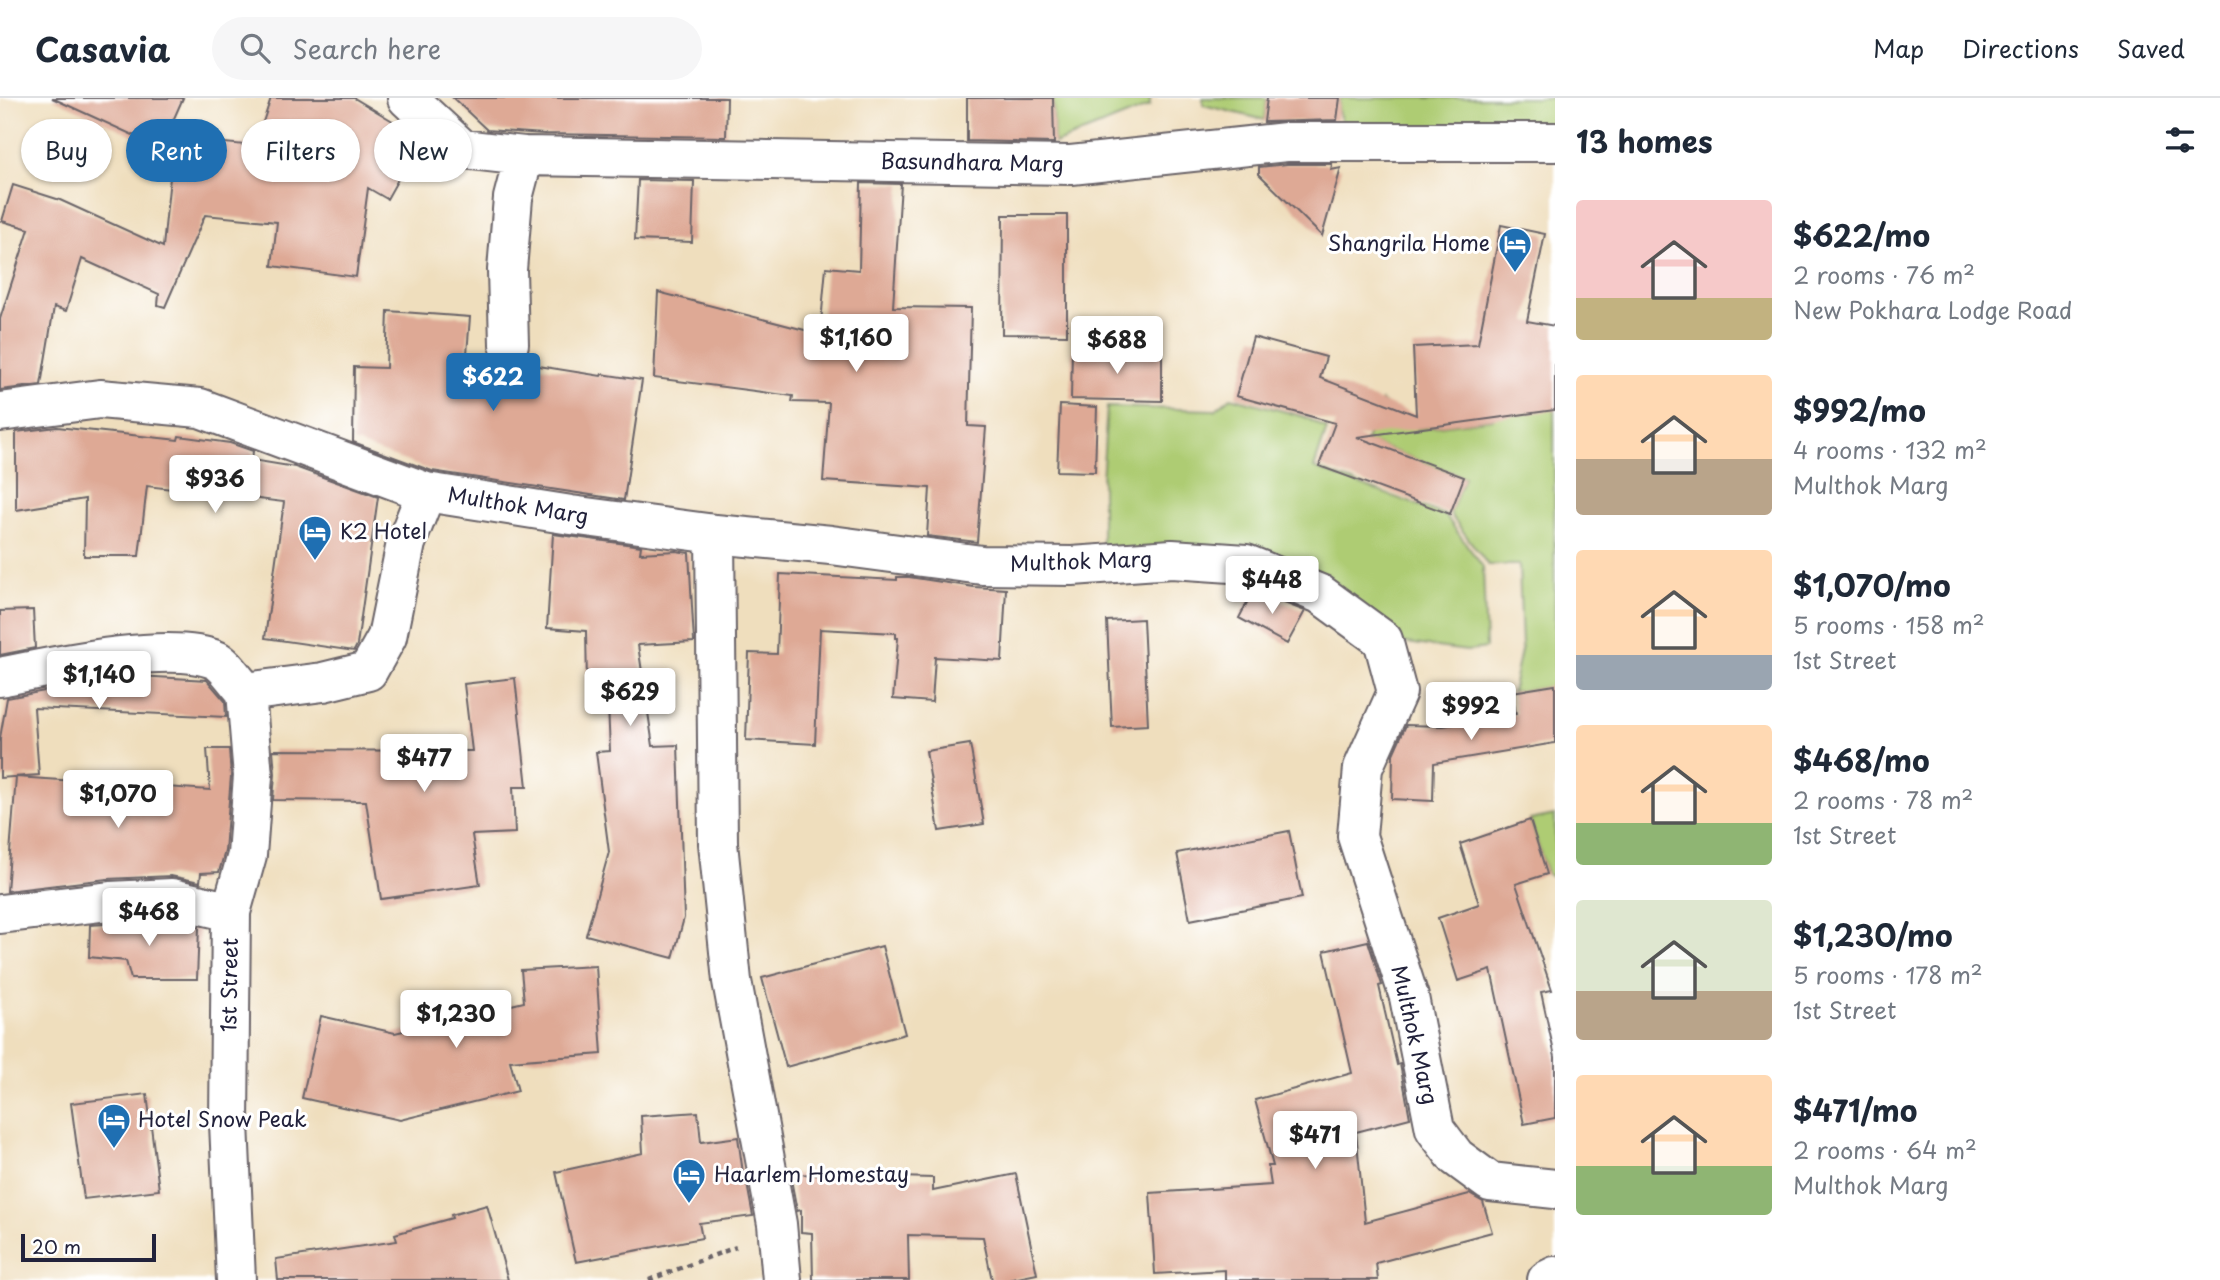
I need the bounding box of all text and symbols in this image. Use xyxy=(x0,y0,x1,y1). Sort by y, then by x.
search box xyxy=(212,17,702,80)
text: Casavia xyxy=(35,23,170,73)
icon: search xyxy=(236,29,274,67)
text: Search here xyxy=(292,29,441,68)
text: Map xyxy=(1873,30,1924,66)
text: Directions xyxy=(1962,30,2079,66)
text: Saved xyxy=(2117,30,2185,66)
text: 13 homes xyxy=(1576,118,1713,163)
chip: Buy xyxy=(21,119,112,182)
chip: Rent xyxy=(126,119,227,182)
chip: Filters xyxy=(241,119,360,182)
chip: New xyxy=(374,119,472,182)
icon: filters xyxy=(2161,121,2199,159)
street label: Basundhara Marg xyxy=(880,143,1064,179)
text: $622/mo xyxy=(1793,212,1930,257)
hotel icon: Shangrila Home xyxy=(1496,225,1534,274)
place label: Shangrila Home xyxy=(1328,226,1490,258)
icon: home xyxy=(1632,228,1716,312)
text: 2 rooms · 76 m² xyxy=(1793,257,1975,292)
text: New Pokhara Lodge Road xyxy=(1793,292,2072,327)
pin: $1,160 xyxy=(799,314,913,374)
pin: $688 xyxy=(1076,316,1158,376)
text: $1,160 xyxy=(820,319,892,354)
text: $688 xyxy=(1087,321,1147,356)
pin: $622 xyxy=(452,354,534,413)
text: $622 xyxy=(462,358,524,393)
text: $992/mo xyxy=(1793,387,1926,432)
icon: home xyxy=(1632,403,1716,487)
text: 4 rooms · 132 m² xyxy=(1793,432,1987,467)
pin: $936 xyxy=(174,456,256,515)
text: $936 xyxy=(185,460,245,495)
text: Multhok Marg xyxy=(1793,467,1949,502)
street label: Multhok Marg xyxy=(446,477,591,531)
hotel icon: K2 Hotel xyxy=(296,513,334,562)
place label: K2 Hotel xyxy=(340,514,427,546)
street label: Multhok Marg xyxy=(1009,542,1152,578)
pin: $448 xyxy=(1231,556,1313,616)
text: $448 xyxy=(1242,561,1302,596)
text: $1,070/mo xyxy=(1793,562,1951,607)
icon: home xyxy=(1632,578,1716,662)
text: 5 rooms · 158 m² xyxy=(1793,607,1985,642)
text: 1st Street xyxy=(1793,642,1896,677)
pin: $1,140 xyxy=(42,652,156,711)
text: $1,140 xyxy=(63,656,135,691)
pin: $629 xyxy=(589,668,671,728)
text: $629 xyxy=(600,673,660,708)
pin: $992 xyxy=(1430,682,1512,742)
text: $992 xyxy=(1442,687,1500,722)
pin: $477 xyxy=(383,734,465,794)
text: $468/mo xyxy=(1793,737,1930,782)
text: $477 xyxy=(396,739,452,774)
icon: home xyxy=(1632,753,1716,837)
pin: $1,070 xyxy=(61,770,175,830)
text: $1,070 xyxy=(79,775,157,810)
text: 2 rooms · 78 m² xyxy=(1793,782,1973,817)
text: 1st Street xyxy=(1793,817,1896,852)
pin: $468 xyxy=(108,888,190,948)
text: $468 xyxy=(118,893,180,928)
text: $1,230/mo xyxy=(1793,912,1953,957)
icon: home xyxy=(1632,928,1716,1012)
street label: 1st Street xyxy=(211,937,245,1032)
text: 5 rooms · 178 m² xyxy=(1793,957,1983,992)
street label: Multhok Marg xyxy=(1384,962,1448,1107)
pin: $1,230 xyxy=(399,990,513,1050)
text: 1st Street xyxy=(1793,992,1896,1027)
text: $1,230 xyxy=(416,995,496,1030)
text: $471/mo xyxy=(1793,1087,1918,1132)
hotel icon: Hotel Snow Peak xyxy=(95,1101,133,1150)
place label: Hotel Snow Peak xyxy=(138,1102,307,1134)
icon: home xyxy=(1632,1103,1716,1187)
pin: $471 xyxy=(1274,1112,1356,1171)
text: $471 xyxy=(1289,1116,1341,1151)
text: 2 rooms · 64 m² xyxy=(1793,1132,1977,1167)
hotel icon: Haarlem Homestay xyxy=(670,1156,708,1205)
place label: Haarlem Homestay xyxy=(714,1157,909,1189)
text: Multhok Marg xyxy=(1793,1167,1949,1202)
scale bar xyxy=(21,1231,156,1263)
text: 20 m xyxy=(32,1232,81,1260)

